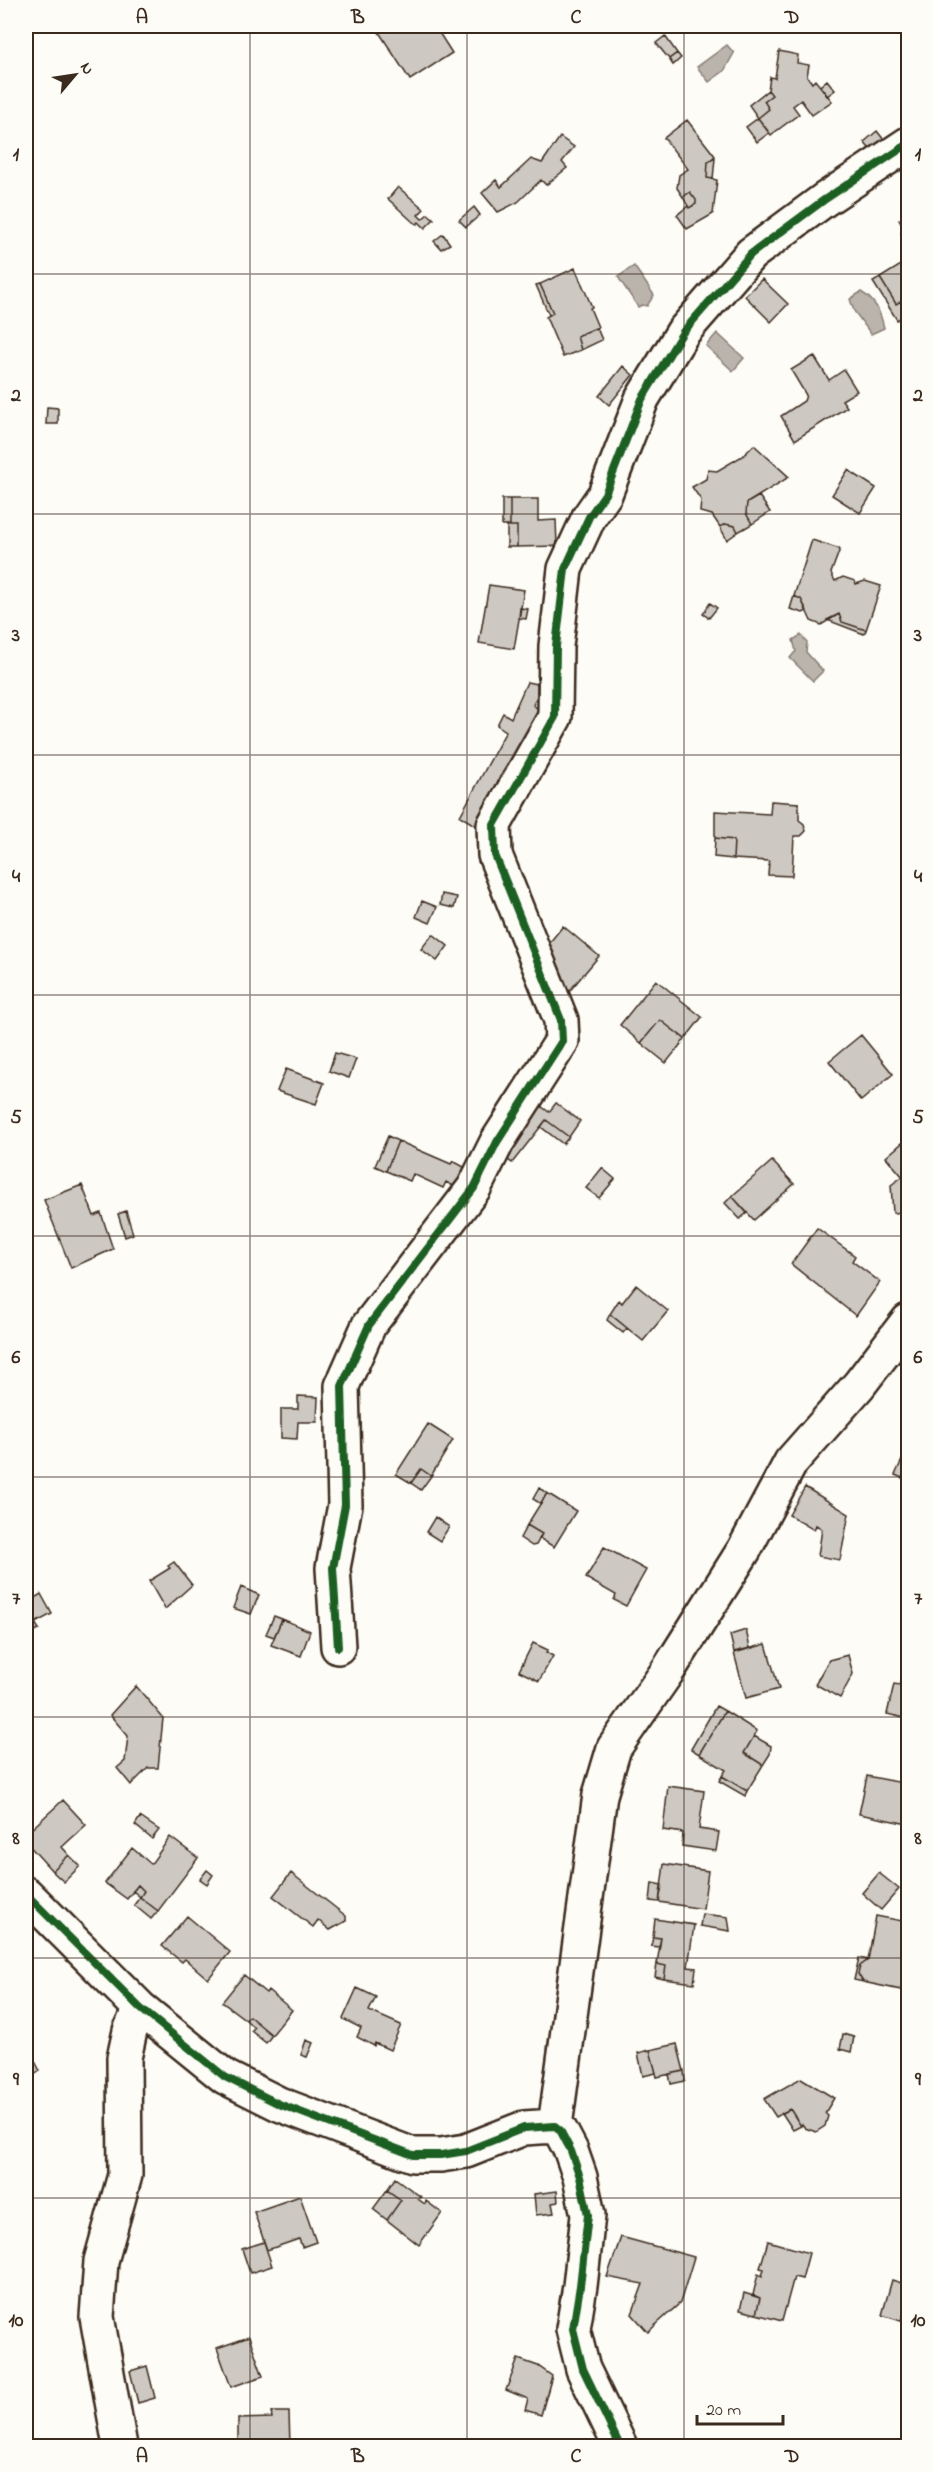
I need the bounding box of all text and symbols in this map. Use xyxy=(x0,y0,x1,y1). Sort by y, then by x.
text: A xyxy=(136,4,148,33)
text: B xyxy=(350,4,365,33)
text: C xyxy=(571,4,582,33)
text: D xyxy=(784,4,799,33)
north arrow xyxy=(45,45,105,105)
text: N xyxy=(73,58,100,79)
text: 1 xyxy=(13,141,20,170)
text: 1 xyxy=(915,141,922,170)
text: 2 xyxy=(10,382,21,411)
text: 2 xyxy=(912,382,923,411)
text: 3 xyxy=(11,622,20,651)
text: 3 xyxy=(913,622,922,651)
text: 4 xyxy=(12,863,21,892)
text: 4 xyxy=(914,863,923,892)
text: 5 xyxy=(10,1104,22,1133)
text: 5 xyxy=(912,1104,924,1133)
text: 6 xyxy=(12,1344,21,1373)
text: 6 xyxy=(914,1344,923,1373)
text: 7 xyxy=(12,1585,21,1614)
text: 7 xyxy=(914,1585,923,1614)
text: 8 xyxy=(11,1825,20,1854)
text: 8 xyxy=(913,1825,922,1854)
text: 9 xyxy=(12,2066,20,2095)
text: 9 xyxy=(914,2066,922,2095)
text: 10 xyxy=(9,2307,24,2336)
text: 10 xyxy=(911,2307,926,2336)
scale bar xyxy=(697,2388,782,2426)
text: 20 m xyxy=(706,2398,741,2424)
text: A xyxy=(136,2443,148,2472)
text: B xyxy=(350,2443,365,2472)
text: C xyxy=(571,2443,582,2472)
text: D xyxy=(784,2443,799,2472)

